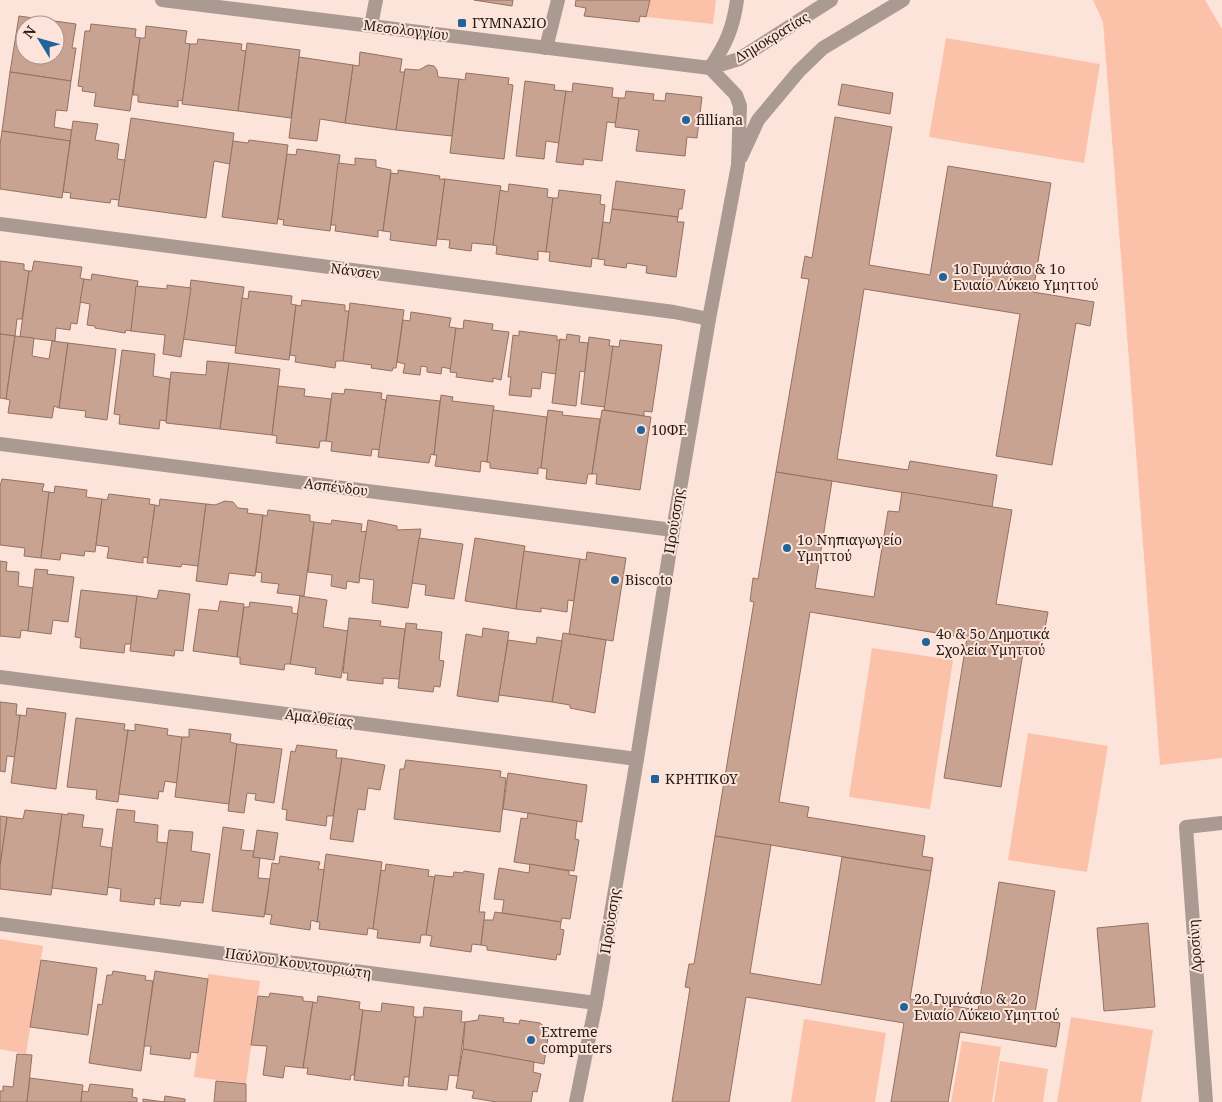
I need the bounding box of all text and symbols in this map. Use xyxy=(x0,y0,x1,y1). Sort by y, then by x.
street label: Δημοκρατίας xyxy=(731,7,813,66)
place label: ΓΥΜΝΑΣΙΟ xyxy=(472,13,547,32)
north arrow xyxy=(15,15,65,65)
street label: Μεσολογγίου xyxy=(362,15,450,44)
marker: ΓΥΜΝΑΣΙΟ xyxy=(456,17,468,29)
text: N xyxy=(18,22,40,42)
place label: filliana xyxy=(696,110,743,129)
marker: filliana xyxy=(680,114,692,126)
street label: Νάνσεν xyxy=(329,258,381,283)
place label: 1ο Γυμνάσιο & 1ο Ενιαίο Λύκειο Υμηττού xyxy=(953,259,1099,294)
marker: 1ο Γυμνάσιο & 1ο Ενιαίο Λύκειο Υμηττού xyxy=(937,271,949,283)
place label: 10ΦΕ xyxy=(651,420,687,439)
marker: 10ΦΕ xyxy=(635,424,647,436)
street label: Ασπένδου xyxy=(303,473,369,500)
street label: Προύσσης xyxy=(659,486,688,555)
place label: 1ο Νηπιαγωγείο Υμηττού xyxy=(796,530,902,565)
marker: 1ο Νηπιαγωγείο Υμηττού xyxy=(781,542,793,554)
place label: Biscoto xyxy=(625,570,673,589)
marker: Biscoto xyxy=(609,574,621,586)
place label: 4ο & 5ο Δημοτικά Σχολεία Υμηττού xyxy=(936,624,1050,659)
marker: 4ο & 5ο Δημοτικά Σχολεία Υμηττού xyxy=(920,636,932,648)
street label: Αμαλθείας xyxy=(284,704,355,731)
place label: ΚΡΗΤΙΚΟΥ xyxy=(665,769,738,788)
marker: ΚΡΗΤΙΚΟΥ xyxy=(649,773,661,785)
street label: Προύσσης xyxy=(595,886,624,955)
street label: Δροσίνη xyxy=(1183,919,1206,973)
street label: Παύλου Κουντουριώτη xyxy=(224,943,372,982)
place label: 2ο Γυμνάσιο & 2ο Ενιαίο Λύκειο Υμηττού xyxy=(914,989,1060,1024)
marker: 2ο Γυμνάσιο & 2ο Ενιαίο Λύκειο Υμηττού xyxy=(898,1001,910,1013)
place label: Extreme computers xyxy=(541,1022,612,1057)
marker: Extreme computers xyxy=(525,1034,537,1046)

